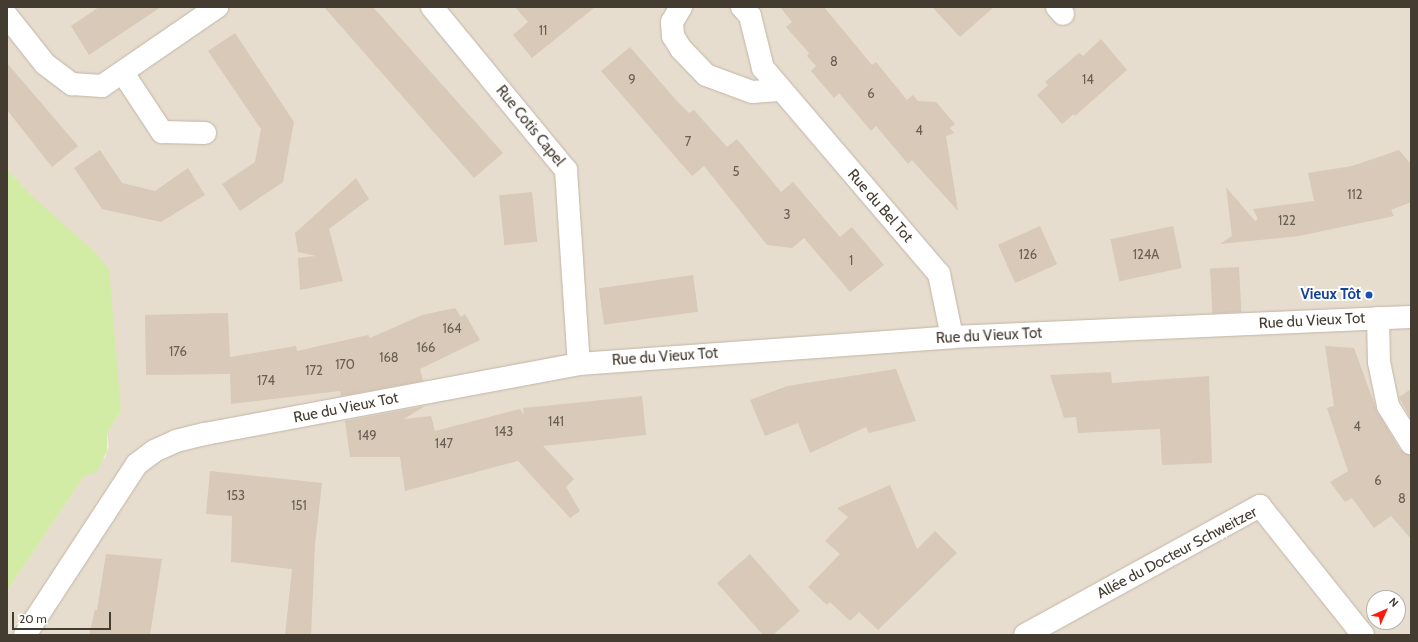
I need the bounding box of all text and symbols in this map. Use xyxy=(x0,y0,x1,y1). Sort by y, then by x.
house number: 11 xyxy=(539,22,547,38)
house number: 8 xyxy=(830,53,838,69)
house number: 9 xyxy=(628,71,636,87)
house number: 14 xyxy=(1082,71,1094,87)
street label: Rue Cotis Capel xyxy=(492,82,568,170)
house number: 6 xyxy=(867,85,875,101)
house number: 4 xyxy=(915,122,923,138)
house number: 7 xyxy=(685,133,691,149)
house number: 5 xyxy=(732,163,740,179)
street label: Rue du Bel Tot xyxy=(843,166,917,246)
house number: 112 xyxy=(1347,186,1363,202)
house number: 3 xyxy=(783,206,791,222)
house number: 122 xyxy=(1278,212,1296,228)
house number: 126 xyxy=(1019,246,1037,262)
house number: 124A xyxy=(1133,246,1159,262)
house number: 1 xyxy=(849,252,853,268)
place label: Vieux Tôt xyxy=(1301,286,1361,304)
marker: Vieux Tôt xyxy=(1364,290,1374,300)
street label: Rue du Vieux Tot xyxy=(1258,309,1366,333)
house number: 164 xyxy=(442,320,462,336)
street label: Rue du Vieux Tot xyxy=(935,324,1043,348)
house number: 166 xyxy=(416,339,436,355)
house number: 176 xyxy=(169,343,187,359)
street label: Rue du Vieux Tot xyxy=(611,344,719,370)
house number: 168 xyxy=(379,349,399,365)
house number: 170 xyxy=(335,356,355,372)
house number: 172 xyxy=(305,362,323,378)
house number: 174 xyxy=(257,372,275,388)
street label: Rue du Vieux Tot xyxy=(292,389,400,427)
house number: 141 xyxy=(548,413,564,429)
house number: 4 xyxy=(1353,418,1361,434)
house number: 143 xyxy=(495,423,513,439)
house number: 149 xyxy=(357,427,377,443)
house number: 147 xyxy=(435,435,453,451)
house number: 6 xyxy=(1374,472,1382,488)
house number: 153 xyxy=(227,487,245,503)
house number: 8 xyxy=(1398,490,1406,506)
house number: 151 xyxy=(291,497,307,513)
street label: Allée du Docteur Schweitzer xyxy=(1094,503,1260,603)
north arrow xyxy=(1366,590,1406,630)
text: N xyxy=(1386,595,1401,610)
scale bar xyxy=(14,604,113,630)
text: 20 m xyxy=(19,611,47,626)

